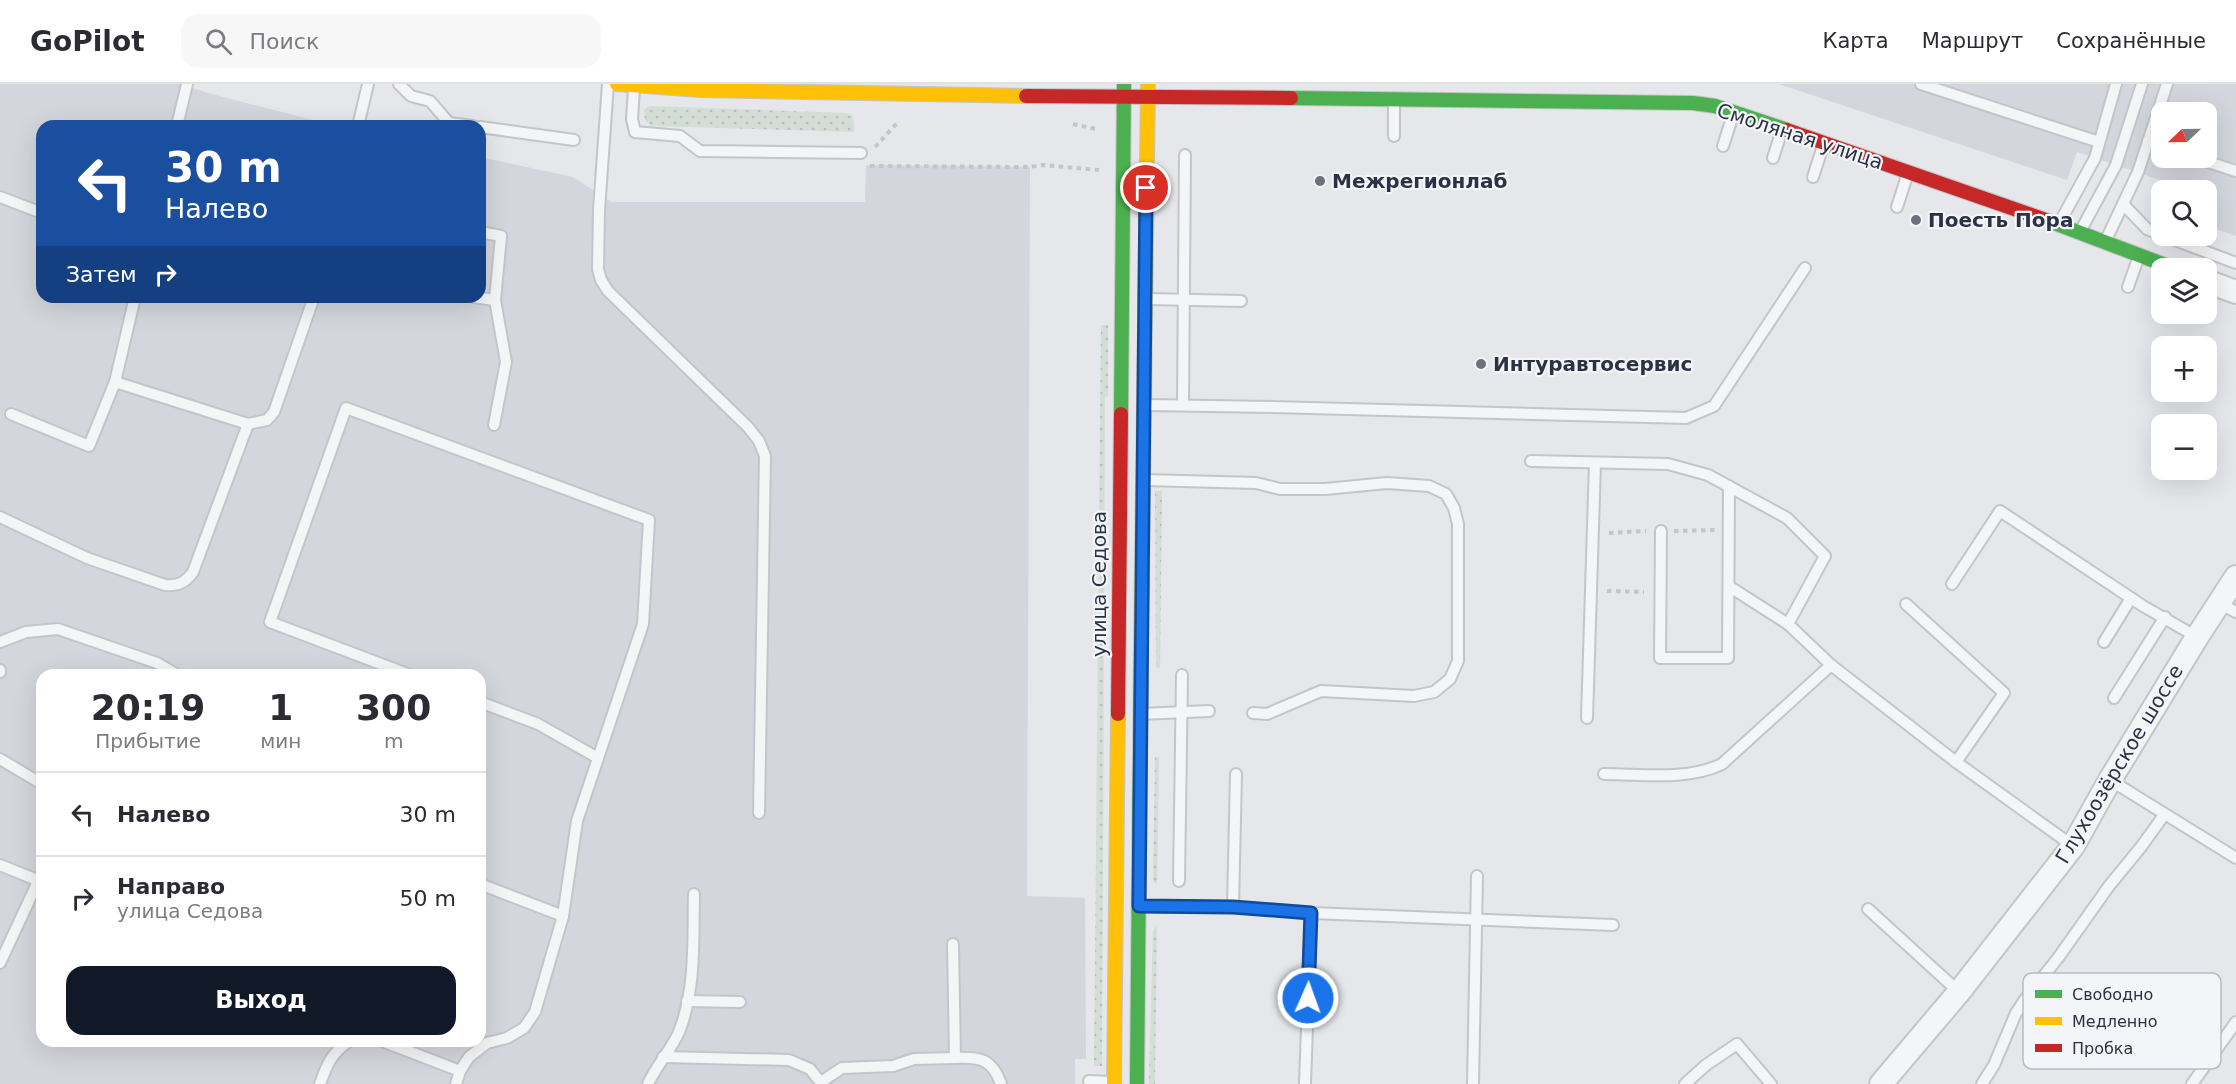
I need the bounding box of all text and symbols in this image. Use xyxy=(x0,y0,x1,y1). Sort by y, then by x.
search box xyxy=(181,14,601,68)
text: GoPilot xyxy=(30,25,145,58)
icon: search xyxy=(202,25,235,58)
text: Поиск xyxy=(250,29,319,54)
text: Карта xyxy=(1823,29,1889,53)
text: Маршрут xyxy=(1922,29,2023,53)
text: Сохранённые xyxy=(2056,29,2206,53)
street label: Смоляная улица xyxy=(1714,98,1886,174)
north arrow xyxy=(2151,102,2217,168)
map controls xyxy=(2151,102,2217,480)
text: 30 m xyxy=(165,143,282,192)
icon: left xyxy=(66,144,144,222)
pin xyxy=(1120,162,1171,213)
place label: Межрегионлаб xyxy=(1332,169,1507,193)
icon: arrive xyxy=(1129,171,1162,204)
marker: Межрегионлаб xyxy=(1313,174,1327,188)
button: search xyxy=(2151,180,2217,246)
text: Налево xyxy=(165,193,268,224)
place label: Поесть Пора xyxy=(1928,208,2073,232)
marker: Поесть Пора xyxy=(1909,213,1923,227)
icon: right xyxy=(149,258,182,291)
button: layers xyxy=(2151,258,2217,324)
text: Затем xyxy=(66,262,137,287)
button: + xyxy=(2151,336,2217,402)
place label: Интуравтосервис xyxy=(1493,352,1692,376)
marker: Интуравтосервис xyxy=(1474,357,1488,371)
button: − xyxy=(2151,414,2217,480)
street label: улица Седова xyxy=(1087,511,1111,657)
street label: Глухоозёрское шоссе xyxy=(2050,660,2188,868)
text: 20:19 xyxy=(91,687,205,728)
text: 1 xyxy=(268,687,293,728)
text: 300 xyxy=(356,687,431,728)
text: Прибытие xyxy=(95,729,201,753)
text: мин xyxy=(260,729,301,753)
text: m xyxy=(384,729,403,753)
icon: left xyxy=(66,798,99,831)
text: Налево xyxy=(117,802,210,827)
text: 30 m xyxy=(400,802,456,827)
text: Направо xyxy=(117,874,225,899)
icon: right xyxy=(66,882,99,915)
text: 50 m xyxy=(400,886,456,911)
text: улица Седова xyxy=(117,899,263,923)
button: Выход xyxy=(66,966,456,1035)
position arrow xyxy=(1276,966,1340,1030)
legend xyxy=(2023,973,2221,1069)
text: Свободно xyxy=(2072,985,2153,1004)
text: Медленно xyxy=(2072,1012,2158,1031)
text: Пробка xyxy=(2072,1039,2133,1058)

